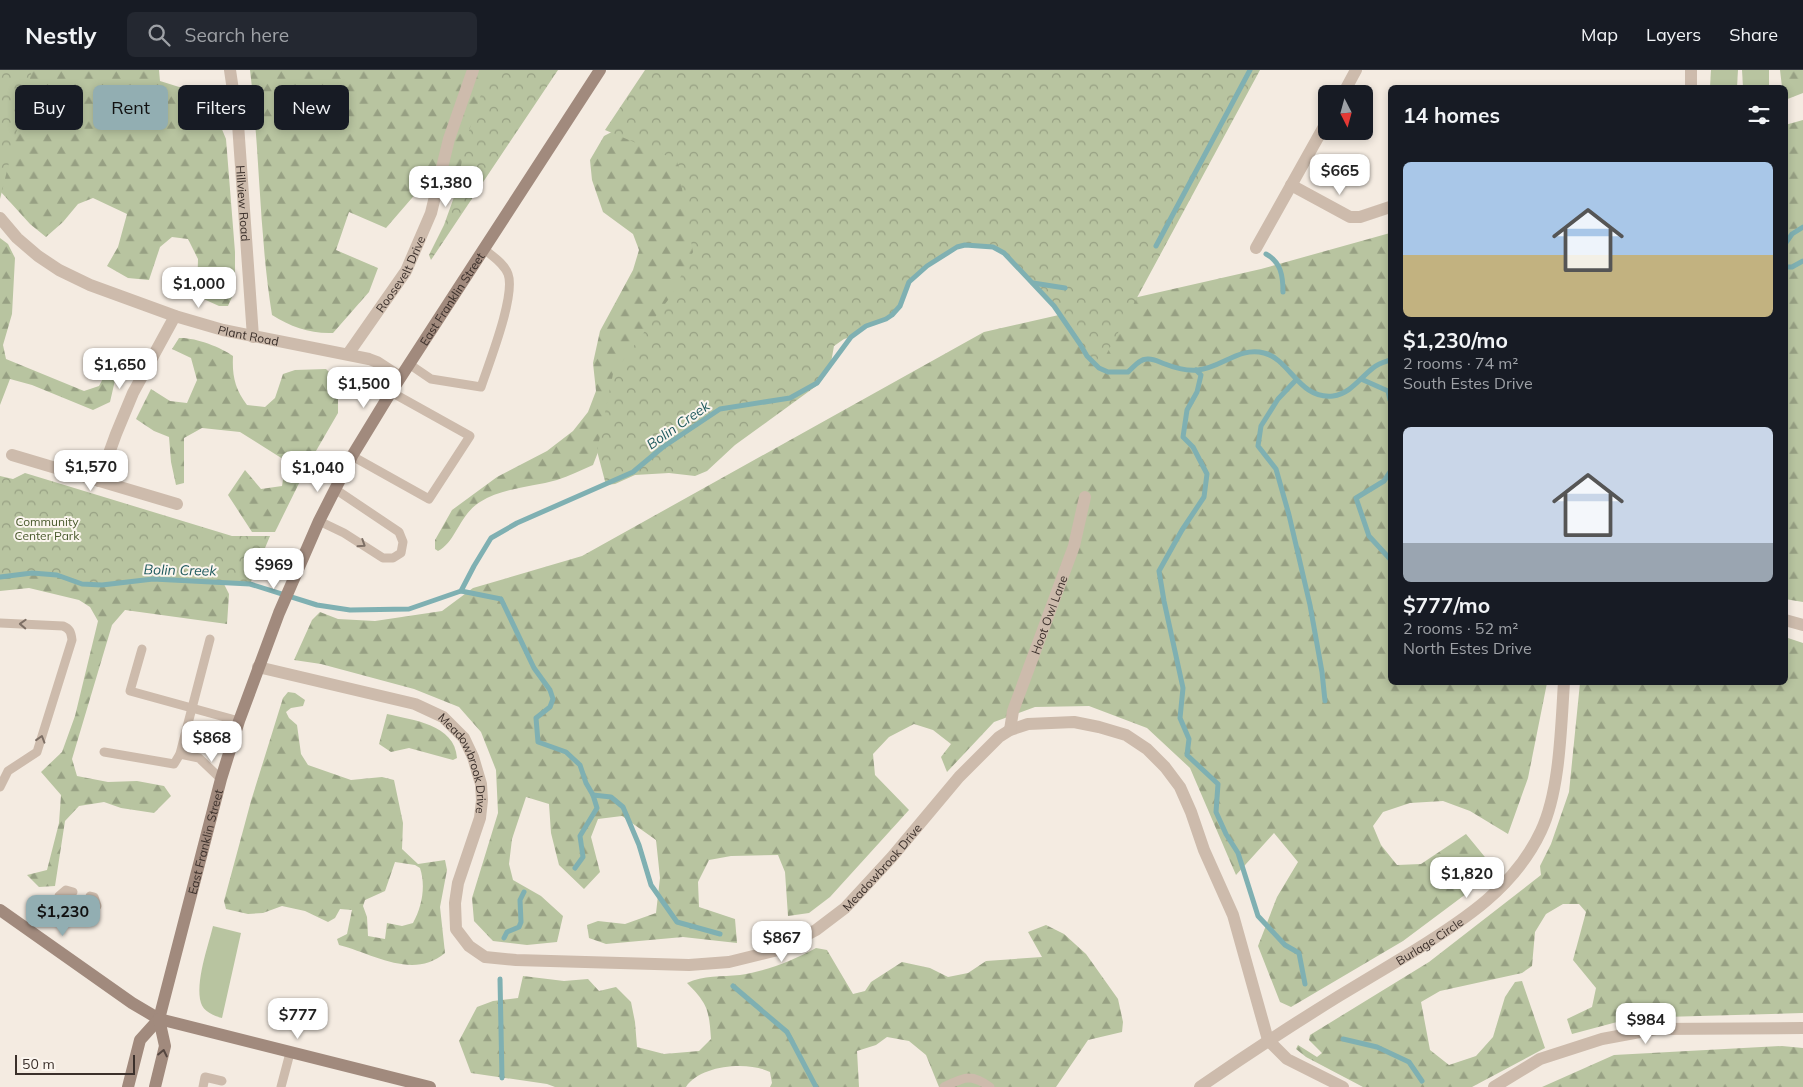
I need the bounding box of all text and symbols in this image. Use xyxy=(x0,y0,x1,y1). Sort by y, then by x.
search box xyxy=(127,12,477,57)
text: Nestly xyxy=(25,20,97,50)
icon: search xyxy=(145,21,173,49)
text: Search here xyxy=(185,23,289,47)
text: Map xyxy=(1581,23,1618,46)
text: Layers xyxy=(1646,23,1701,46)
text: Share xyxy=(1729,23,1778,46)
chip: Buy xyxy=(15,85,83,130)
chip: Rent xyxy=(93,85,168,130)
chip: Filters xyxy=(178,85,264,130)
chip: New xyxy=(274,85,349,130)
north arrow xyxy=(1318,85,1372,140)
map controls xyxy=(1318,85,1373,140)
icon: filters xyxy=(1745,101,1773,129)
text: 14 homes xyxy=(1403,102,1500,128)
pin: $665 xyxy=(1310,154,1370,196)
text: $665 xyxy=(1321,160,1359,180)
street label: Hillview Road xyxy=(233,165,254,242)
pin: $1,380 xyxy=(405,166,487,208)
text: $1,380 xyxy=(420,172,472,192)
icon: home xyxy=(1543,195,1633,285)
street label: Roosevelt Drive xyxy=(372,233,428,315)
street label: East Franklin Street xyxy=(416,249,487,348)
pin: $1,000 xyxy=(158,266,240,309)
text: $1,000 xyxy=(173,273,225,293)
street label: Plant Road xyxy=(216,321,280,348)
text: $1,230/mo xyxy=(1403,327,1508,353)
pin: $1,650 xyxy=(79,348,161,390)
text: 2 rooms · 74 m² xyxy=(1403,353,1518,373)
text: $1,650 xyxy=(94,354,146,374)
pin: $1,500 xyxy=(323,366,405,409)
text: $1,500 xyxy=(338,373,390,393)
text: South Estes Drive xyxy=(1403,373,1533,393)
water label: Bolin Creek xyxy=(643,396,714,453)
pin: $1,570 xyxy=(50,450,132,492)
pin: $1,040 xyxy=(277,450,359,493)
text: $1,570 xyxy=(65,456,117,476)
text: $1,040 xyxy=(292,457,344,477)
icon: home xyxy=(1543,460,1633,550)
park label: Community Center Park xyxy=(15,514,80,543)
one-way arrow xyxy=(357,538,366,548)
pin: $969 xyxy=(244,548,304,590)
text: $969 xyxy=(255,554,293,574)
water label: Bolin Creek xyxy=(143,560,217,580)
street label: Hoot Owl Lane xyxy=(1027,573,1070,656)
text: $777/mo xyxy=(1403,592,1490,618)
text: 2 rooms · 52 m² xyxy=(1403,618,1518,638)
one-way arrow xyxy=(19,619,27,630)
text: North Estes Drive xyxy=(1403,638,1532,658)
street label: Meadowbrook Drive xyxy=(435,709,490,815)
pin: $868 xyxy=(182,720,242,763)
text: $868 xyxy=(193,727,231,747)
one-way arrow xyxy=(35,736,45,744)
street label: East Franklin Street xyxy=(184,788,226,896)
street label: Meadowbrook Drive xyxy=(839,820,924,914)
pin: $1,820 xyxy=(1426,856,1508,899)
text: $1,820 xyxy=(1441,863,1493,883)
pin: $1,230 xyxy=(22,894,104,937)
text: $1,230 xyxy=(37,901,89,921)
street label: Burlage Circle xyxy=(1393,914,1466,968)
pin: $867 xyxy=(752,920,812,963)
text: $867 xyxy=(763,927,801,947)
pin: $777 xyxy=(268,998,328,1040)
pin: $984 xyxy=(1616,1002,1676,1045)
text: $777 xyxy=(279,1004,317,1024)
text: $984 xyxy=(1627,1009,1665,1029)
one-way arrow xyxy=(157,1049,168,1058)
scale bar xyxy=(15,1052,135,1075)
text: 50 m xyxy=(22,1055,55,1073)

